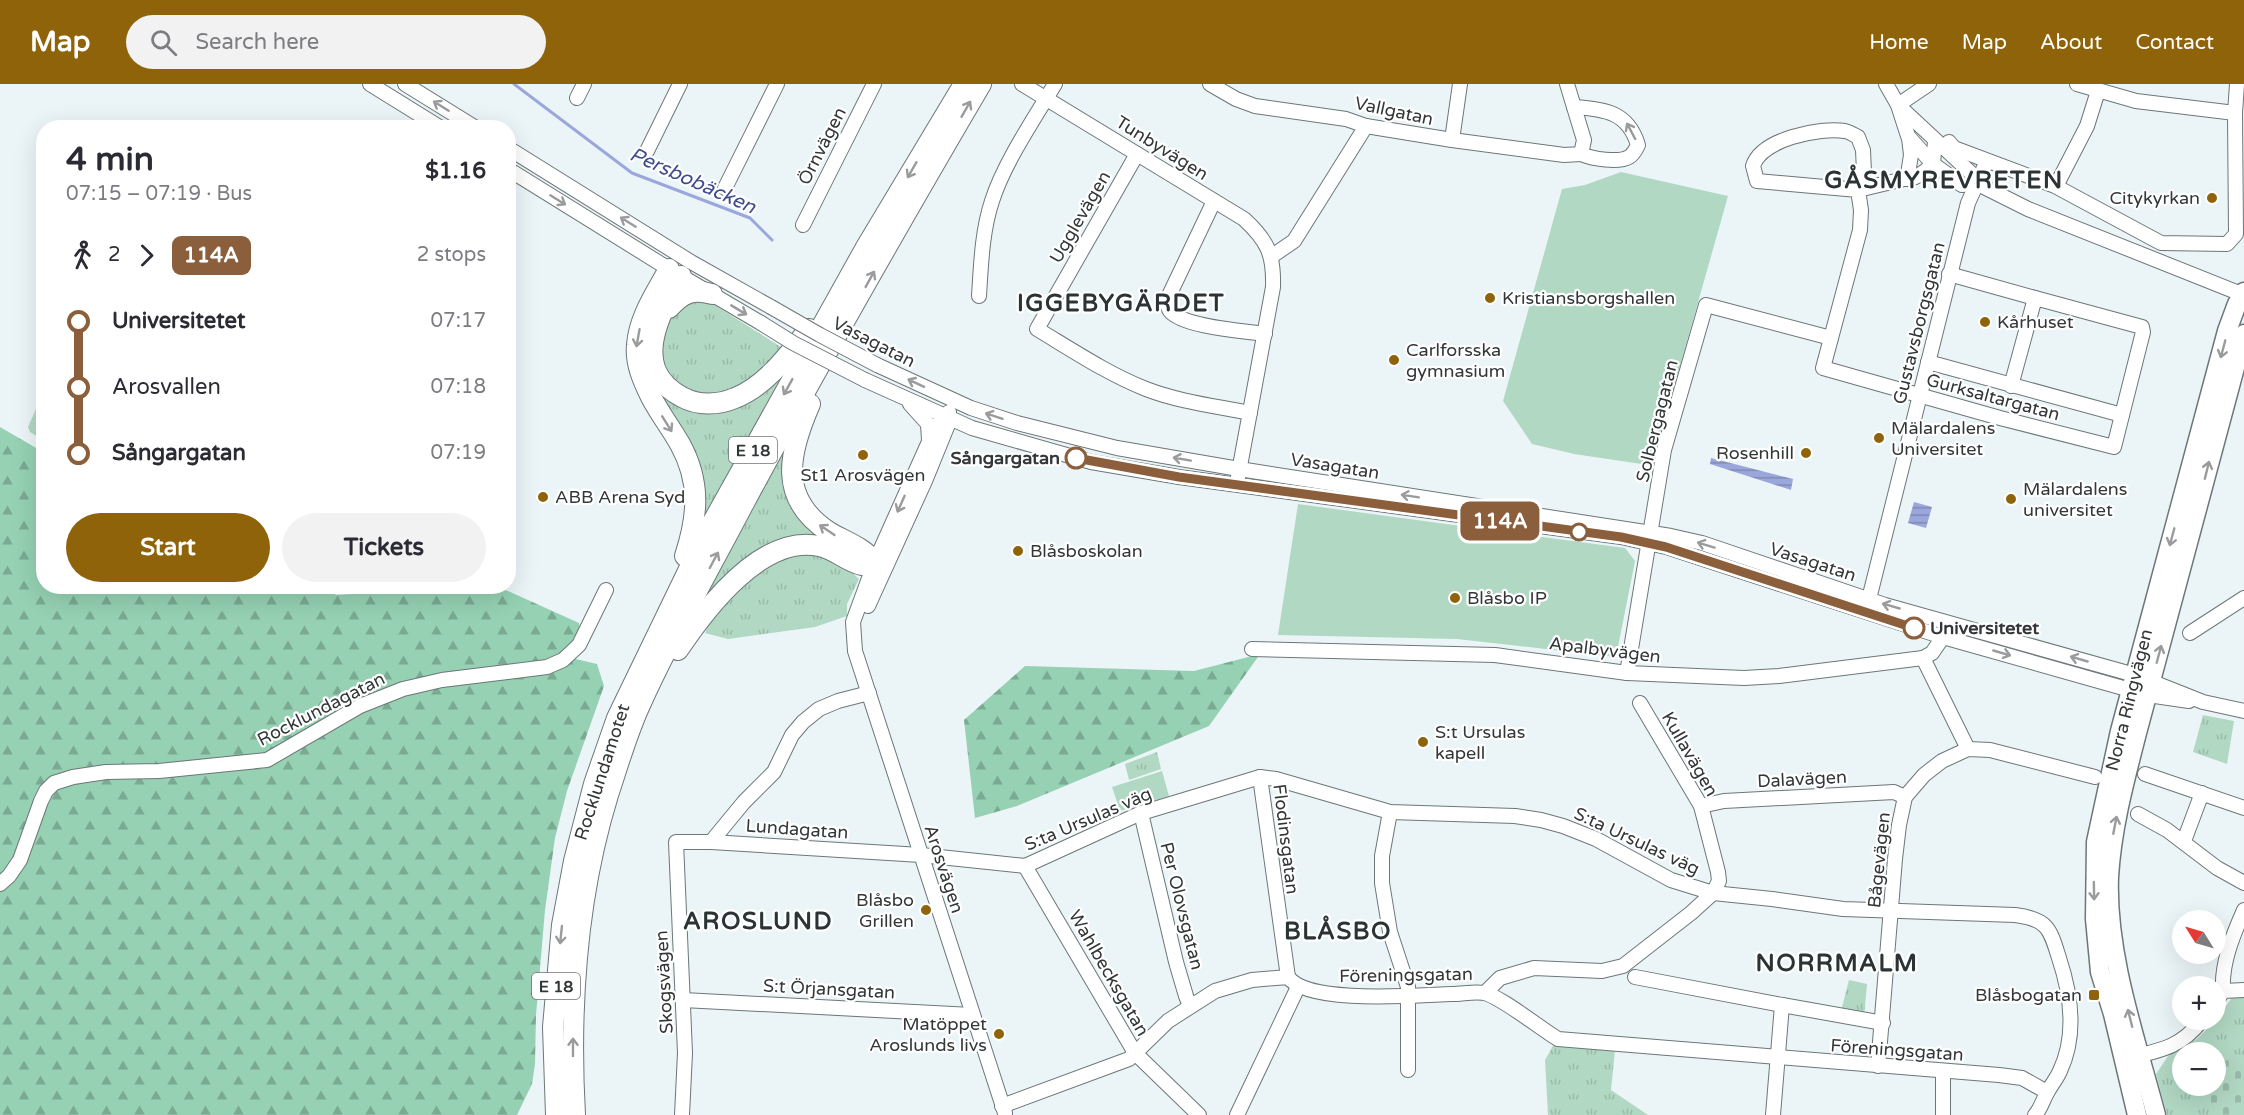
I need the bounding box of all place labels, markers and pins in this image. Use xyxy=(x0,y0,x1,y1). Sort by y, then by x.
place label: Citykyrkan xyxy=(2109,187,2200,209)
marker: Citykyrkan xyxy=(2205,191,2219,205)
place label: Kristiansborgshallen xyxy=(1502,287,1675,309)
marker: Kristiansborgshallen xyxy=(1483,291,1497,305)
place label: Kårhuset xyxy=(1997,311,2074,333)
marker: Kårhuset xyxy=(1978,315,1992,329)
place label: Carlforsska gymnasium xyxy=(1406,339,1505,382)
marker: Carlforsska gymnasium xyxy=(1387,353,1401,367)
place label: Mälardalens Universitet xyxy=(1891,417,1995,460)
marker: Mälardalens Universitet xyxy=(1872,431,1886,445)
place label: Rosenhill xyxy=(1716,442,1794,464)
marker: Rosenhill xyxy=(1799,446,1813,460)
place label: Sångargatan xyxy=(951,447,1060,469)
marker: Sångargatan xyxy=(1065,447,1087,469)
marker: St1 Arosvägen xyxy=(856,448,870,462)
place label: St1 Arosvägen xyxy=(800,464,926,486)
place label: Mälardalens universitet xyxy=(2023,478,2127,521)
place label: ABB Arena Syd xyxy=(555,486,685,508)
marker: ABB Arena Syd xyxy=(536,490,550,504)
marker: Mälardalens universitet xyxy=(2004,492,2018,506)
unlabelled marker xyxy=(1570,523,1588,541)
place label: Blåsboskolan xyxy=(1030,540,1143,562)
marker: Blåsboskolan xyxy=(1011,544,1025,558)
place label: Blåsbo IP xyxy=(1467,587,1547,609)
marker: Blåsbo IP xyxy=(1448,591,1462,605)
marker: Universitetet xyxy=(1903,617,1925,639)
place label: Universitetet xyxy=(1930,617,2039,639)
place label: S:t Ursulas kapell xyxy=(1435,721,1525,764)
marker: S:t Ursulas kapell xyxy=(1416,735,1430,749)
place label: Blåsbo Grillen xyxy=(856,889,914,932)
marker: Blåsbo Grillen xyxy=(919,903,933,917)
place label: Blåsbogatan xyxy=(1975,984,2082,1006)
marker: Blåsbogatan xyxy=(2087,988,2101,1002)
place label: Matöppet Aroslunds livs xyxy=(869,1013,987,1056)
marker: Matöppet Aroslunds livs xyxy=(992,1027,1006,1041)

